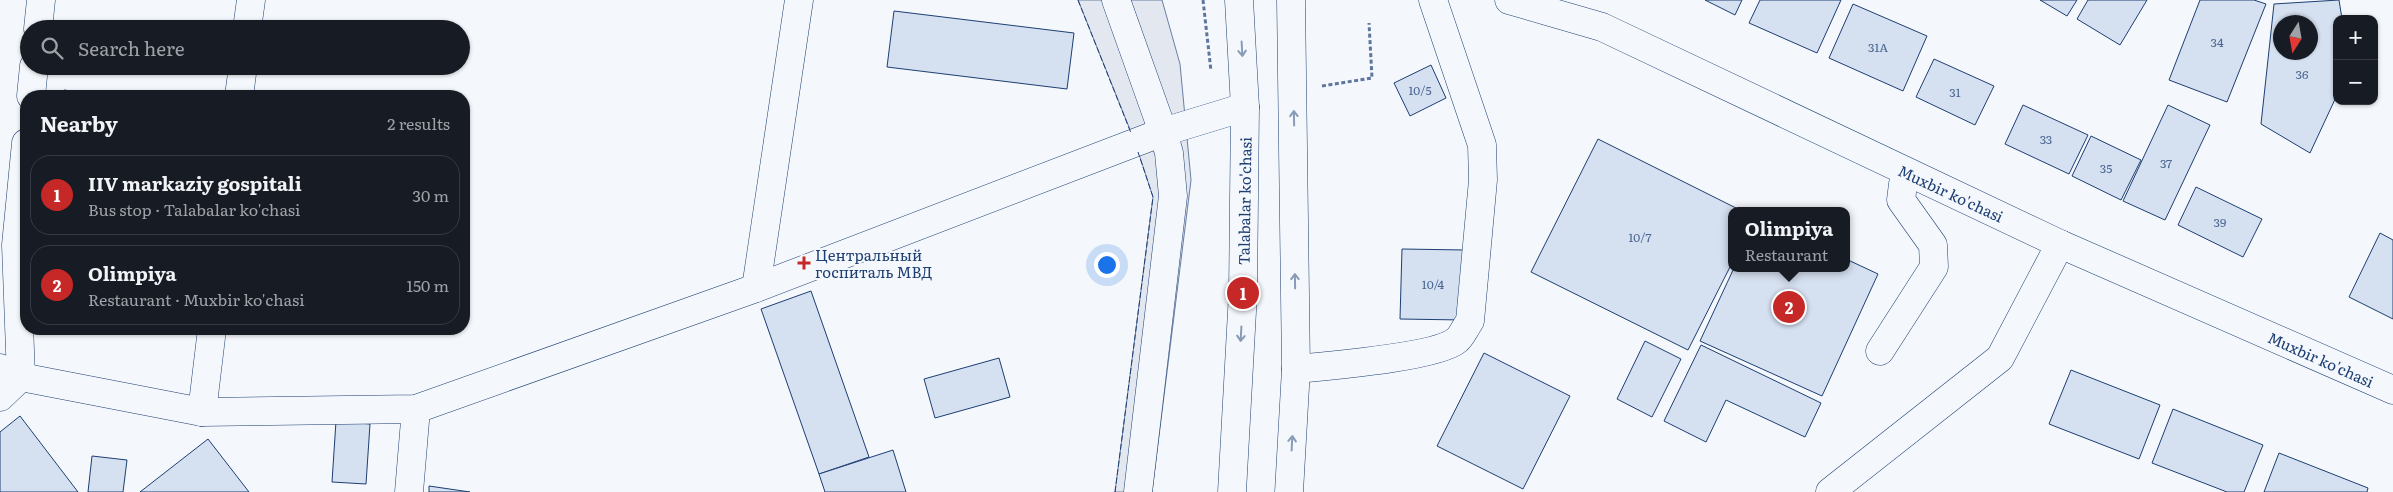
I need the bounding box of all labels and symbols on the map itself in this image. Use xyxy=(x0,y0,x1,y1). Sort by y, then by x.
north arrow xyxy=(2273,15,2318,60)
house number: 34 xyxy=(2210,33,2224,51)
house number: 31A xyxy=(1868,38,1888,56)
one-way arrow xyxy=(1237,40,1246,56)
house number: 36 xyxy=(2296,65,2309,83)
house number: 10/5 xyxy=(1408,81,1432,99)
house number: 31 xyxy=(1949,83,1961,101)
one-way arrow xyxy=(1289,111,1299,127)
house number: 33 xyxy=(2040,130,2052,148)
street label: Talabalar ko'chasi xyxy=(1231,137,1257,265)
house number: 37 xyxy=(2160,154,2172,172)
street label: Muxbir ko'chasi xyxy=(1895,159,2007,227)
house number: 35 xyxy=(2100,159,2112,177)
house number: 39 xyxy=(2214,213,2226,231)
house number: 10/7 xyxy=(1628,228,1652,246)
place label: Центральный госпиталь МВД xyxy=(815,243,932,283)
your location xyxy=(1094,252,1120,278)
marker: Центральный госпиталь МВД xyxy=(797,256,811,270)
one-way arrow xyxy=(1290,273,1300,290)
pin: 1 xyxy=(1227,274,1259,312)
house number: 10/4 xyxy=(1422,275,1445,293)
pin: 2 xyxy=(1773,288,1805,326)
one-way arrow xyxy=(1236,325,1245,341)
street label: Muxbir ko'chasi xyxy=(2264,325,2378,393)
one-way arrow xyxy=(1288,436,1297,452)

